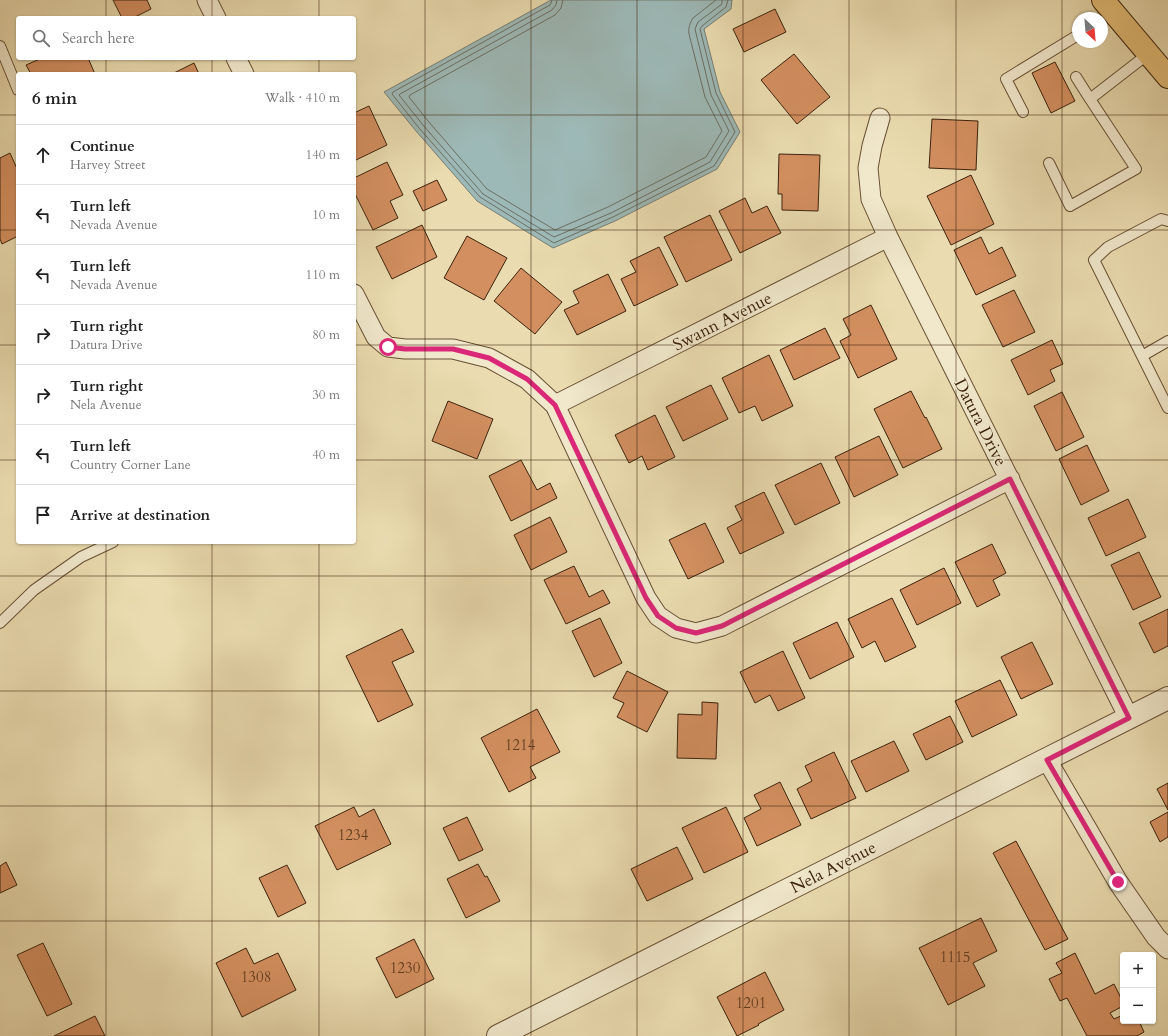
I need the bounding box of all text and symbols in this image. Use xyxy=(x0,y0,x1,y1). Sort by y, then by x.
north arrow xyxy=(1072,12,1108,48)
search box xyxy=(16,16,356,60)
icon: search xyxy=(30,27,52,49)
text: Search here xyxy=(62,28,135,48)
text: 6 min xyxy=(32,87,77,110)
text: Walk · 410 m xyxy=(265,89,340,107)
text: Continue xyxy=(70,136,135,156)
icon: ahead xyxy=(32,144,54,166)
text: 140 m xyxy=(306,146,340,164)
text: Harvey Street xyxy=(70,156,145,174)
text: Turn left xyxy=(70,196,131,216)
icon: left xyxy=(32,204,54,226)
text: 10 m xyxy=(312,206,340,224)
text: Nevada Avenue xyxy=(70,216,157,234)
text: Turn left xyxy=(70,256,131,276)
icon: left xyxy=(32,264,54,286)
text: 110 m xyxy=(306,266,340,284)
text: Nevada Avenue xyxy=(70,276,157,294)
street label: Swann Avenue xyxy=(669,287,776,356)
text: Turn right xyxy=(70,316,143,336)
icon: right xyxy=(32,324,54,346)
text: 80 m xyxy=(312,326,340,344)
text: Datura Drive xyxy=(70,336,143,354)
route start xyxy=(379,338,397,356)
street label: Datura Drive xyxy=(949,375,1012,470)
text: Turn right xyxy=(70,376,143,396)
icon: right xyxy=(32,384,54,406)
text: 30 m xyxy=(312,386,340,404)
text: Nela Avenue xyxy=(70,396,142,414)
text: Turn left xyxy=(70,436,131,456)
icon: left xyxy=(32,444,54,466)
text: 40 m xyxy=(312,446,340,464)
text: Country Corner Lane xyxy=(70,456,191,474)
icon: arrive xyxy=(32,504,54,526)
text: Arrive at destination xyxy=(70,505,210,525)
house number: 1214 xyxy=(505,735,536,755)
house number: 1234 xyxy=(338,825,369,845)
street label: Nela Avenue xyxy=(786,836,880,899)
route end xyxy=(1109,873,1127,891)
house number: 1115 xyxy=(940,947,970,967)
map controls xyxy=(1120,952,1156,1024)
button: + xyxy=(1120,952,1156,988)
house number: 1230 xyxy=(390,958,421,978)
house number: 1308 xyxy=(241,967,271,987)
button: − xyxy=(1120,988,1156,1024)
house number: 1201 xyxy=(736,993,766,1013)

